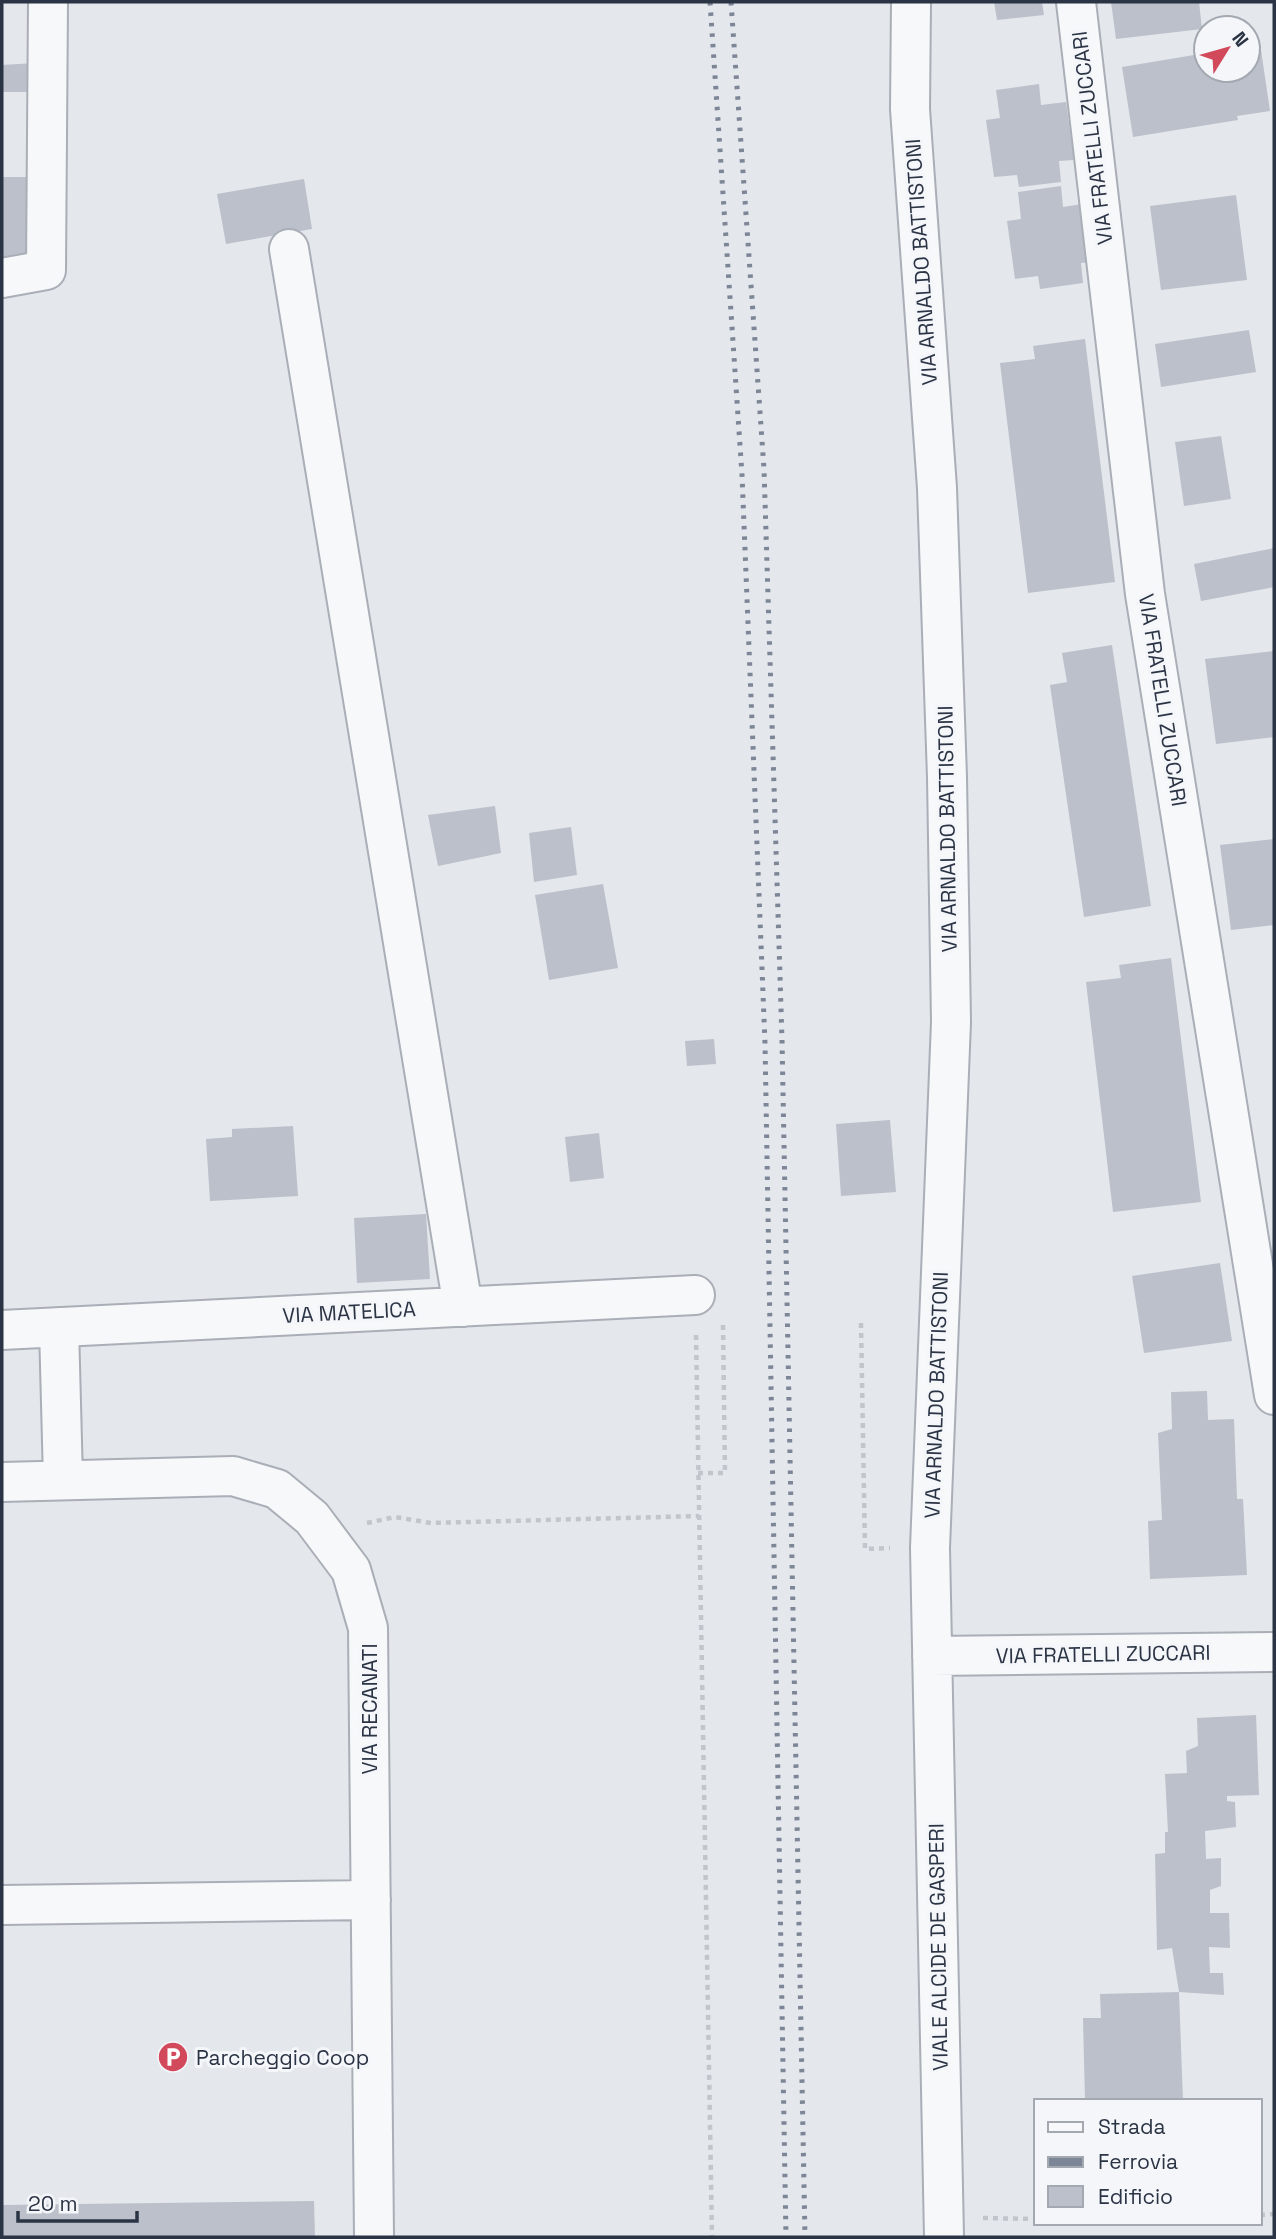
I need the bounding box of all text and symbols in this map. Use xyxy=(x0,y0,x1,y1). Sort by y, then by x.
north arrow xyxy=(1192,14,1262,84)
text: N xyxy=(1226,26,1254,52)
street label: VIA FRATELLI ZUCCARI xyxy=(1066,30,1118,246)
street label: VIA ARNALDO BATTISTONI xyxy=(899,138,943,386)
street label: VIA FRATELLI ZUCCARI xyxy=(1133,592,1193,808)
street label: VIA ARNALDO BATTISTONI xyxy=(931,705,963,953)
street label: VIA ARNALDO BATTISTONI xyxy=(918,1271,954,1519)
street label: VIA MATELICA xyxy=(282,1295,416,1329)
street label: VIA FRATELLI ZUCCARI xyxy=(995,1639,1211,1669)
street label: VIA RECANATI xyxy=(356,1643,383,1775)
street label: VIALE ALCIDE DE GASPERI xyxy=(922,1823,954,2071)
parking icon: Parcheggio Coop xyxy=(156,2040,190,2074)
place label: Parcheggio Coop xyxy=(196,2044,369,2071)
legend xyxy=(1034,2099,1262,2225)
text: Strada xyxy=(1098,2113,1165,2140)
text: Ferrovia xyxy=(1098,2148,1178,2175)
scale bar xyxy=(18,2180,136,2224)
text: Edificio xyxy=(1098,2183,1173,2210)
text: 20 m xyxy=(28,2190,78,2217)

